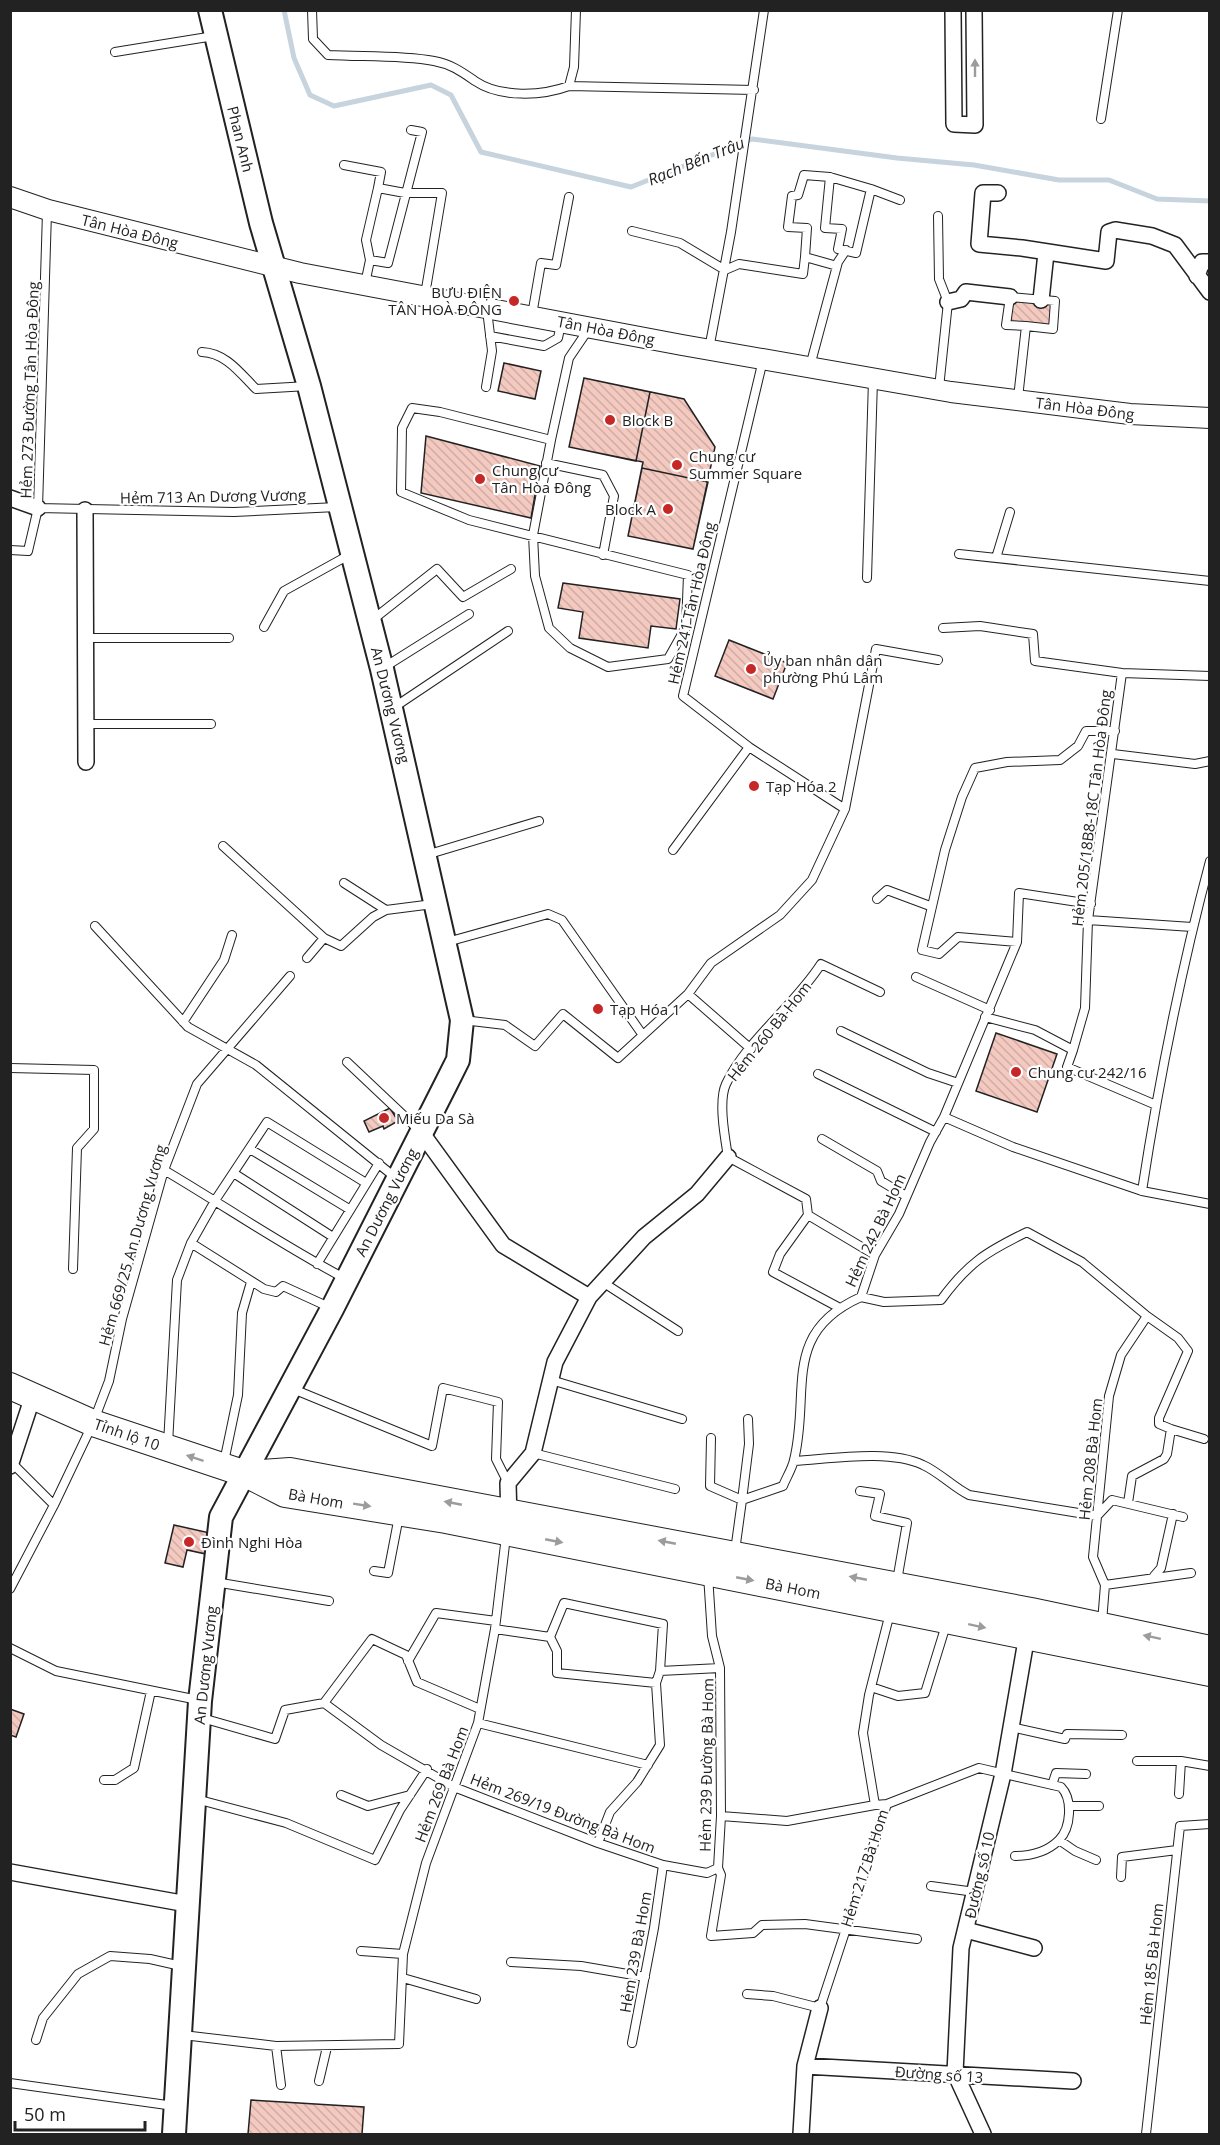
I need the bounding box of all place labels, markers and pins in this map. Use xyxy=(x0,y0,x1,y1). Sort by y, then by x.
place label: BƯU ĐIỆN TÂN HOÀ ĐÔNG xyxy=(388,282,502,319)
marker: BƯU ĐIỆN TÂN HOÀ ĐÔNG xyxy=(507,294,521,308)
place label: Block B xyxy=(622,410,673,430)
marker: Block B xyxy=(603,413,617,427)
place label: Chung cư Summer Square xyxy=(689,446,802,483)
marker: Chung cư Summer Square xyxy=(670,458,684,472)
place label: Chung cư Tân Hòa Đông xyxy=(492,460,591,497)
marker: Chung cư Tân Hòa Đông xyxy=(473,472,487,486)
place label: Block A xyxy=(605,499,657,519)
marker: Block A xyxy=(661,502,675,516)
place label: Ủy ban nhân dân phường Phú Lâm xyxy=(763,650,883,687)
marker: Ủy ban nhân dân phường Phú Lâm xyxy=(744,662,758,676)
place label: Tạp Hóa 2 xyxy=(766,776,837,796)
marker: Tạp Hóa 2 xyxy=(747,779,761,793)
place label: Tạp Hóa 1 xyxy=(610,999,681,1019)
marker: Tạp Hóa 1 xyxy=(591,1002,605,1016)
place label: Chung cư 242/16 xyxy=(1028,1062,1147,1082)
marker: Chung cư 242/16 xyxy=(1009,1065,1023,1079)
place label: Miếu Da Sà xyxy=(396,1108,474,1128)
marker: Miếu Da Sà xyxy=(377,1111,391,1125)
place label: Đình Nghi Hòa xyxy=(201,1532,303,1552)
marker: Đình Nghi Hòa xyxy=(182,1535,196,1549)

